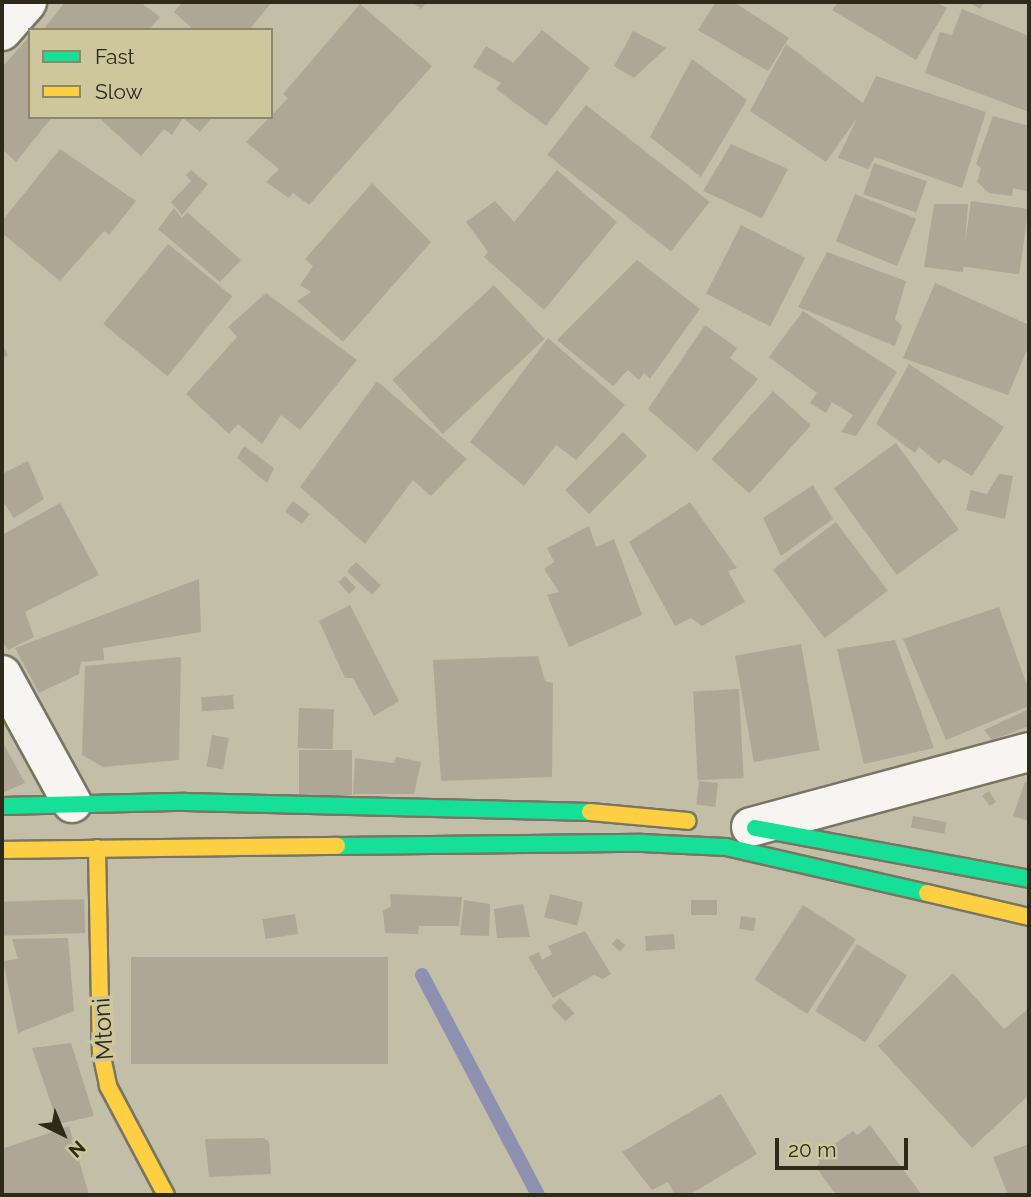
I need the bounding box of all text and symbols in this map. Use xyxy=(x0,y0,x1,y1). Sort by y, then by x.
legend xyxy=(28,28,273,119)
text: Fast xyxy=(95,44,135,69)
text: Slow xyxy=(95,79,143,104)
street label: Mtoni xyxy=(86,997,120,1061)
north arrow xyxy=(28,1099,98,1169)
scale bar xyxy=(779,1124,912,1168)
text: N xyxy=(65,1136,90,1162)
text: 20 m xyxy=(788,1137,836,1162)

